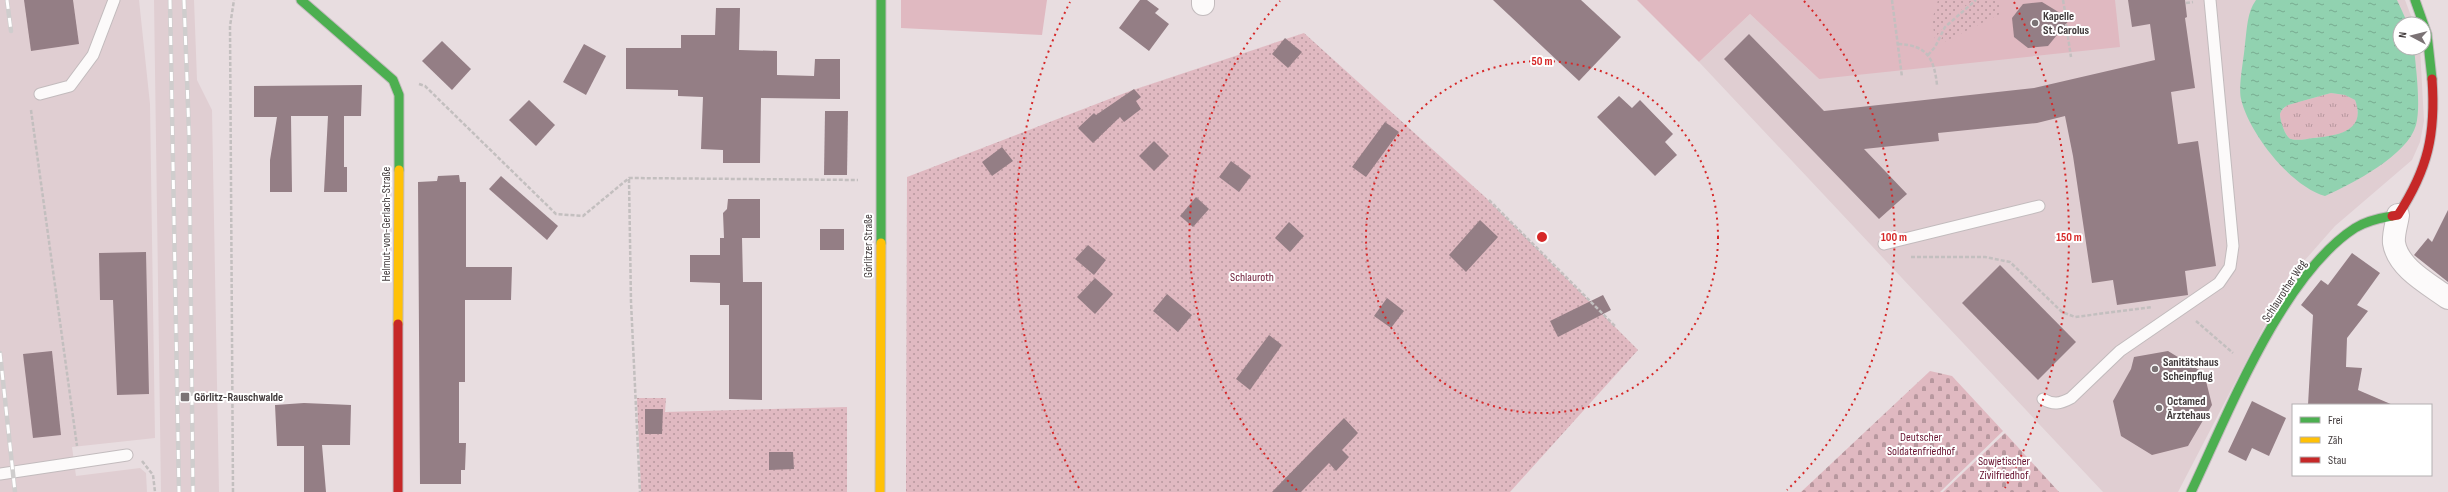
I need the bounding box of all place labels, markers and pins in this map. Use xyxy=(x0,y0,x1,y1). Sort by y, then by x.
place label: Kapelle St. Carolus xyxy=(2043,9,2090,38)
marker: Kapelle St. Carolus xyxy=(2030,18,2040,28)
centre of rings xyxy=(1535,230,1549,244)
place label: Sanitätshaus Scheinpflug xyxy=(2163,355,2219,384)
marker: Sanitätshaus Scheinpflug xyxy=(2150,364,2160,374)
place label: Görlitz-Rauschwalde xyxy=(194,390,283,405)
marker: Görlitz-Rauschwalde xyxy=(179,391,191,403)
place label: Octamed Ärztehaus xyxy=(2166,394,2211,423)
marker: Octamed Ärztehaus xyxy=(2154,403,2164,413)

